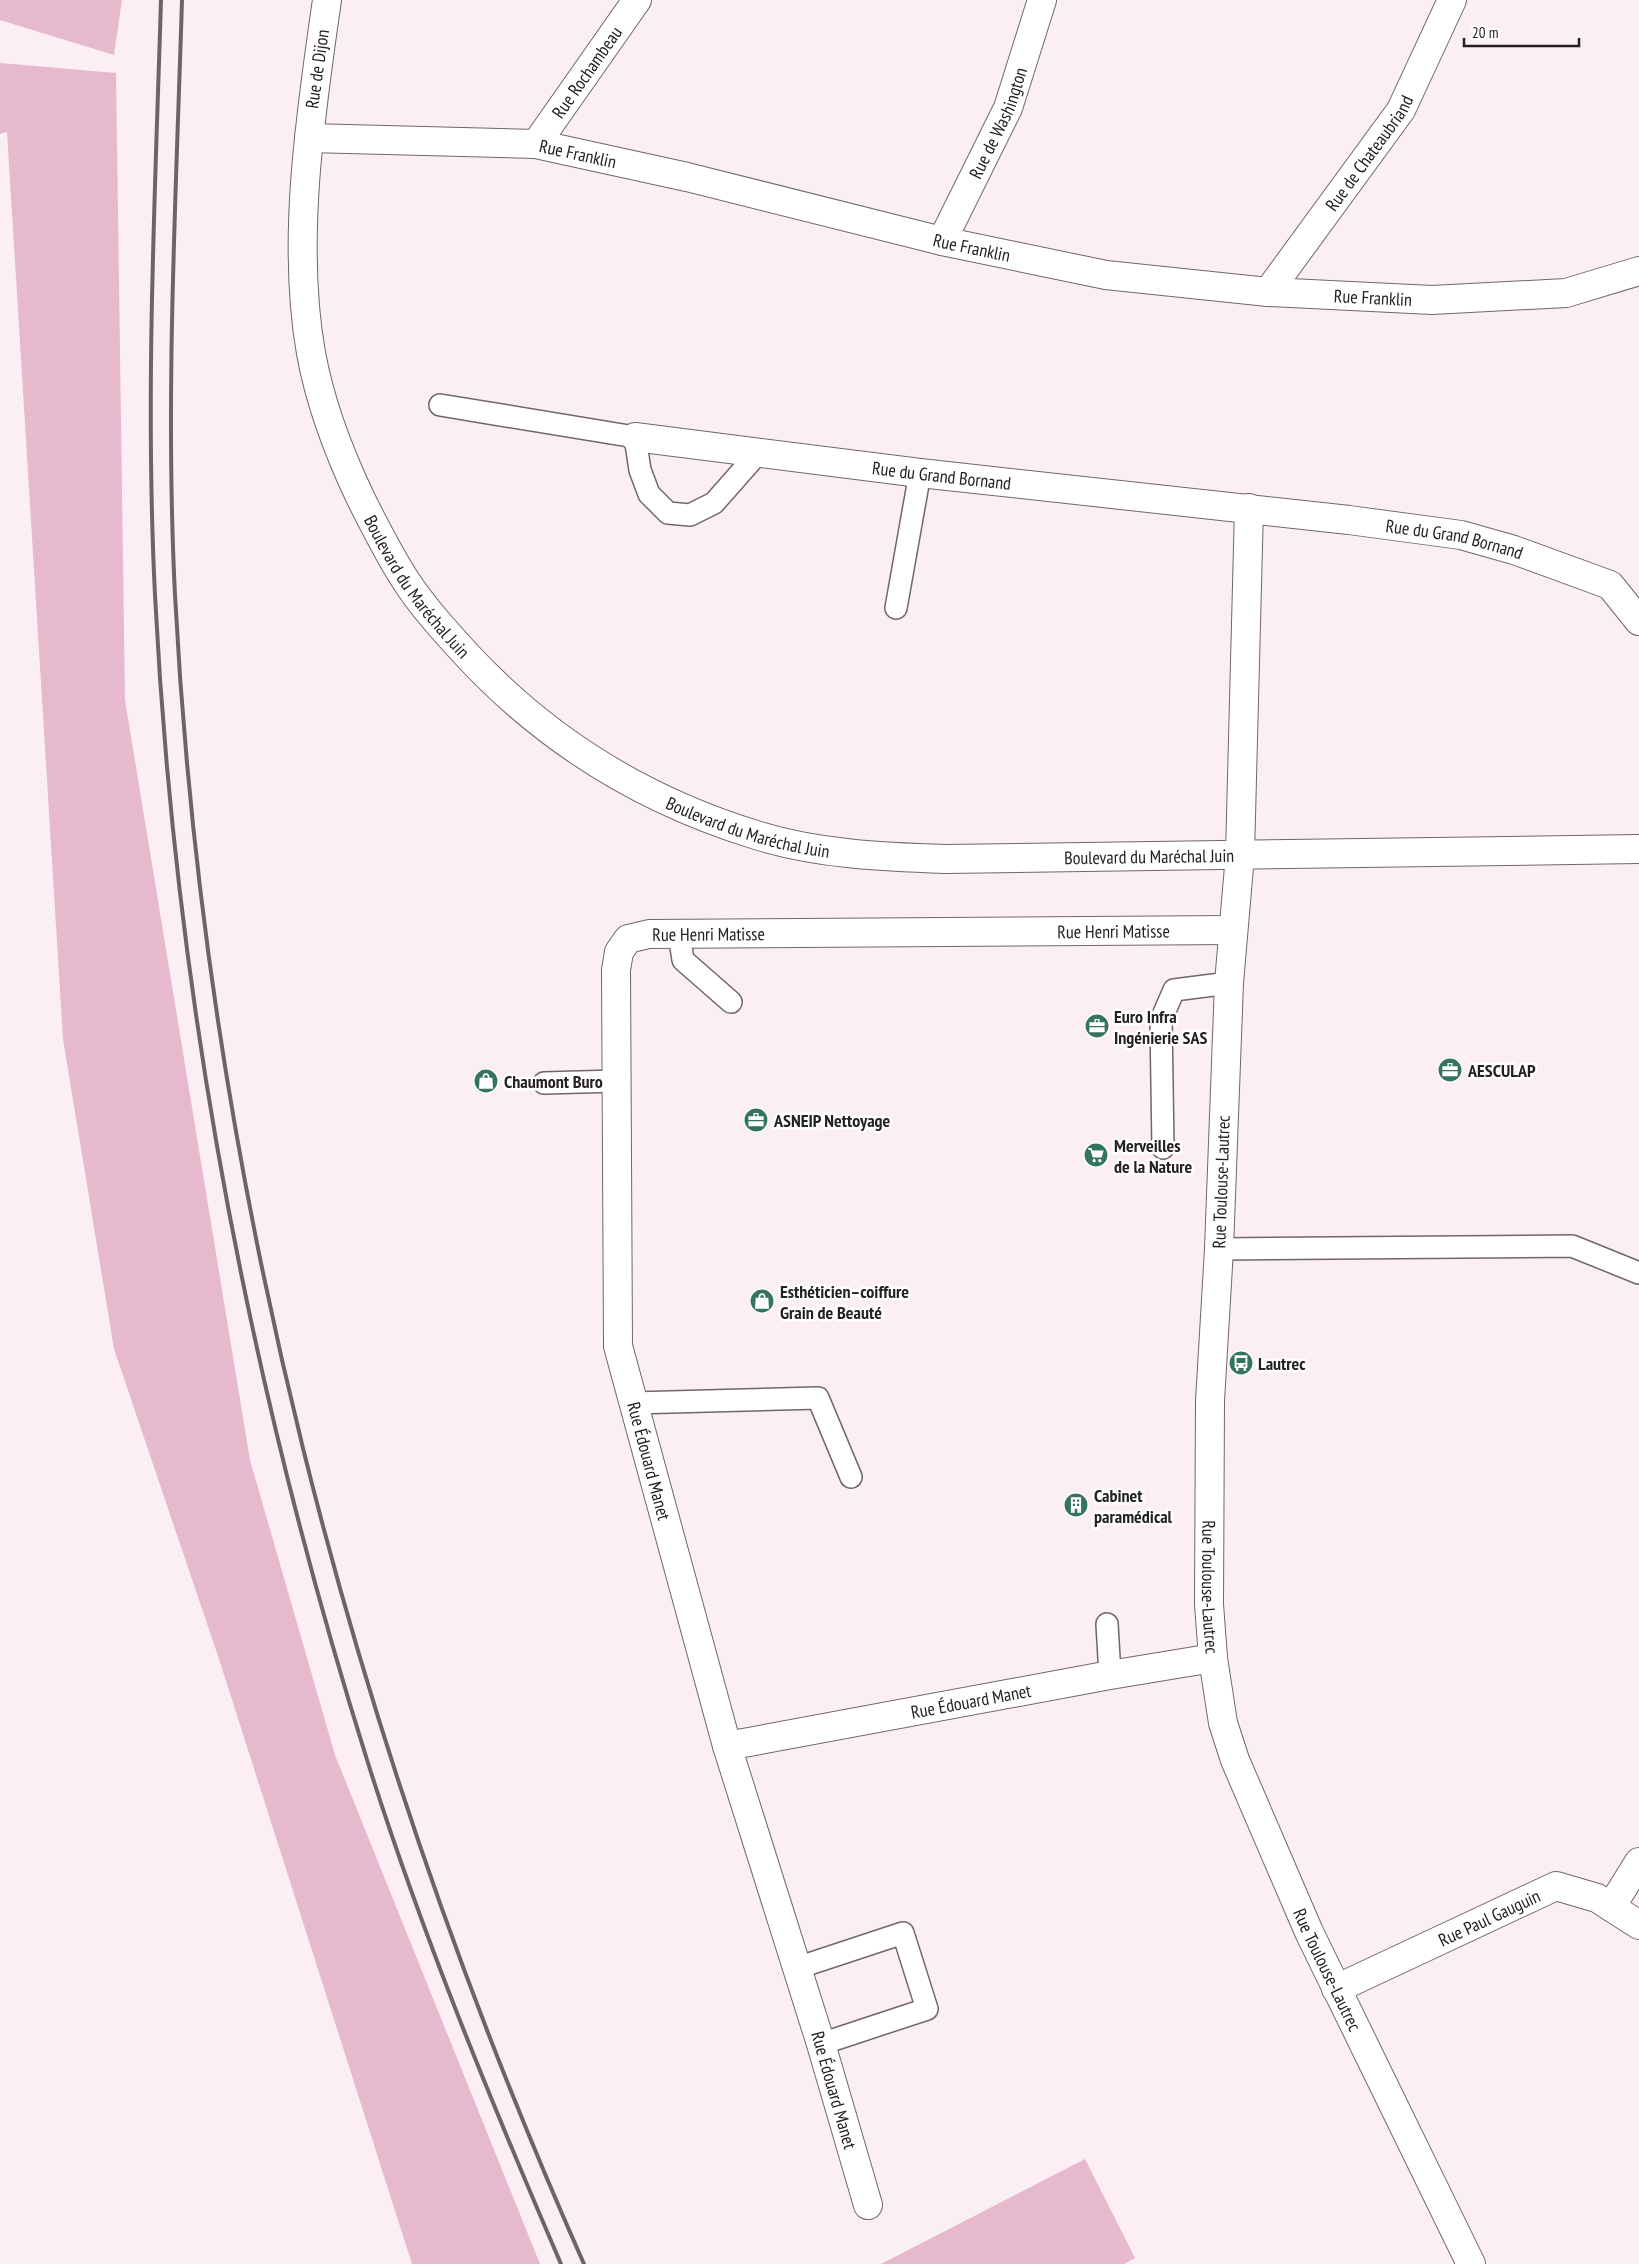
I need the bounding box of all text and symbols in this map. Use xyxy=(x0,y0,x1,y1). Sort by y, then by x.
scale bar xyxy=(1464,15,1579,47)
street label: Rue Rochambeau xyxy=(546,22,627,122)
text: 20 m xyxy=(1472,23,1498,42)
street label: Rue de Dijon xyxy=(300,28,334,110)
street label: Rue de Washington xyxy=(963,64,1032,182)
street label: Rue de Chateaubriand xyxy=(1320,91,1418,215)
street label: Rue Franklin xyxy=(537,134,619,173)
street label: Rue Franklin xyxy=(931,228,1012,266)
street label: Rue Franklin xyxy=(1333,284,1413,311)
street label: Rue du Grand Bornand xyxy=(871,456,1012,494)
street label: Boulevard du Maréchal Juin xyxy=(359,511,475,663)
street label: Rue du Grand Bornand xyxy=(1384,514,1526,564)
street label: Boulevard du Maréchal Juin xyxy=(663,791,831,862)
street label: Boulevard du Maréchal Juin xyxy=(1064,843,1234,869)
street label: Rue Henri Matisse xyxy=(1057,919,1170,943)
street label: Rue Henri Matisse xyxy=(652,922,765,945)
place label: Euro Infra Ingénierie SAS xyxy=(1114,1005,1208,1049)
office icon: Euro Infra Ingénierie SAS xyxy=(1084,1013,1110,1039)
office icon: AESCULAP xyxy=(1437,1057,1463,1083)
place label: AESCULAP xyxy=(1467,1059,1536,1082)
shop icon: Chaumont Buro xyxy=(473,1068,499,1094)
place label: Chaumont Buro xyxy=(504,1070,603,1093)
office icon: ASNEIP Nettoyage xyxy=(743,1107,769,1133)
place label: ASNEIP Nettoyage xyxy=(773,1109,891,1132)
street label: Rue Toulouse-Lautrec xyxy=(1207,1114,1235,1249)
place label: Merveilles de la Nature xyxy=(1114,1134,1193,1178)
supermarket icon: Merveilles de la Nature xyxy=(1083,1142,1109,1168)
place label: Esthéticien–coiffure Grain de Beauté xyxy=(780,1280,909,1324)
shop icon: Esthéticien–coiffure Grain de Beauté xyxy=(749,1288,775,1314)
bus stop icon: Lautrec xyxy=(1228,1350,1254,1376)
place label: Lautrec xyxy=(1258,1352,1306,1375)
street label: Rue Édouard Manet xyxy=(622,1399,676,1523)
place label: Cabinet paramédical xyxy=(1094,1484,1173,1528)
building icon: Cabinet paramédical xyxy=(1063,1492,1089,1518)
street label: Rue Toulouse-Lautrec xyxy=(1197,1520,1224,1655)
street label: Rue Édouard Manet xyxy=(909,1678,1033,1723)
street label: Rue Paul Gauguin xyxy=(1435,1884,1544,1951)
street label: Rue Toulouse-Lautrec xyxy=(1289,1905,1367,2035)
street label: Rue Édouard Manet xyxy=(806,2028,862,2152)

